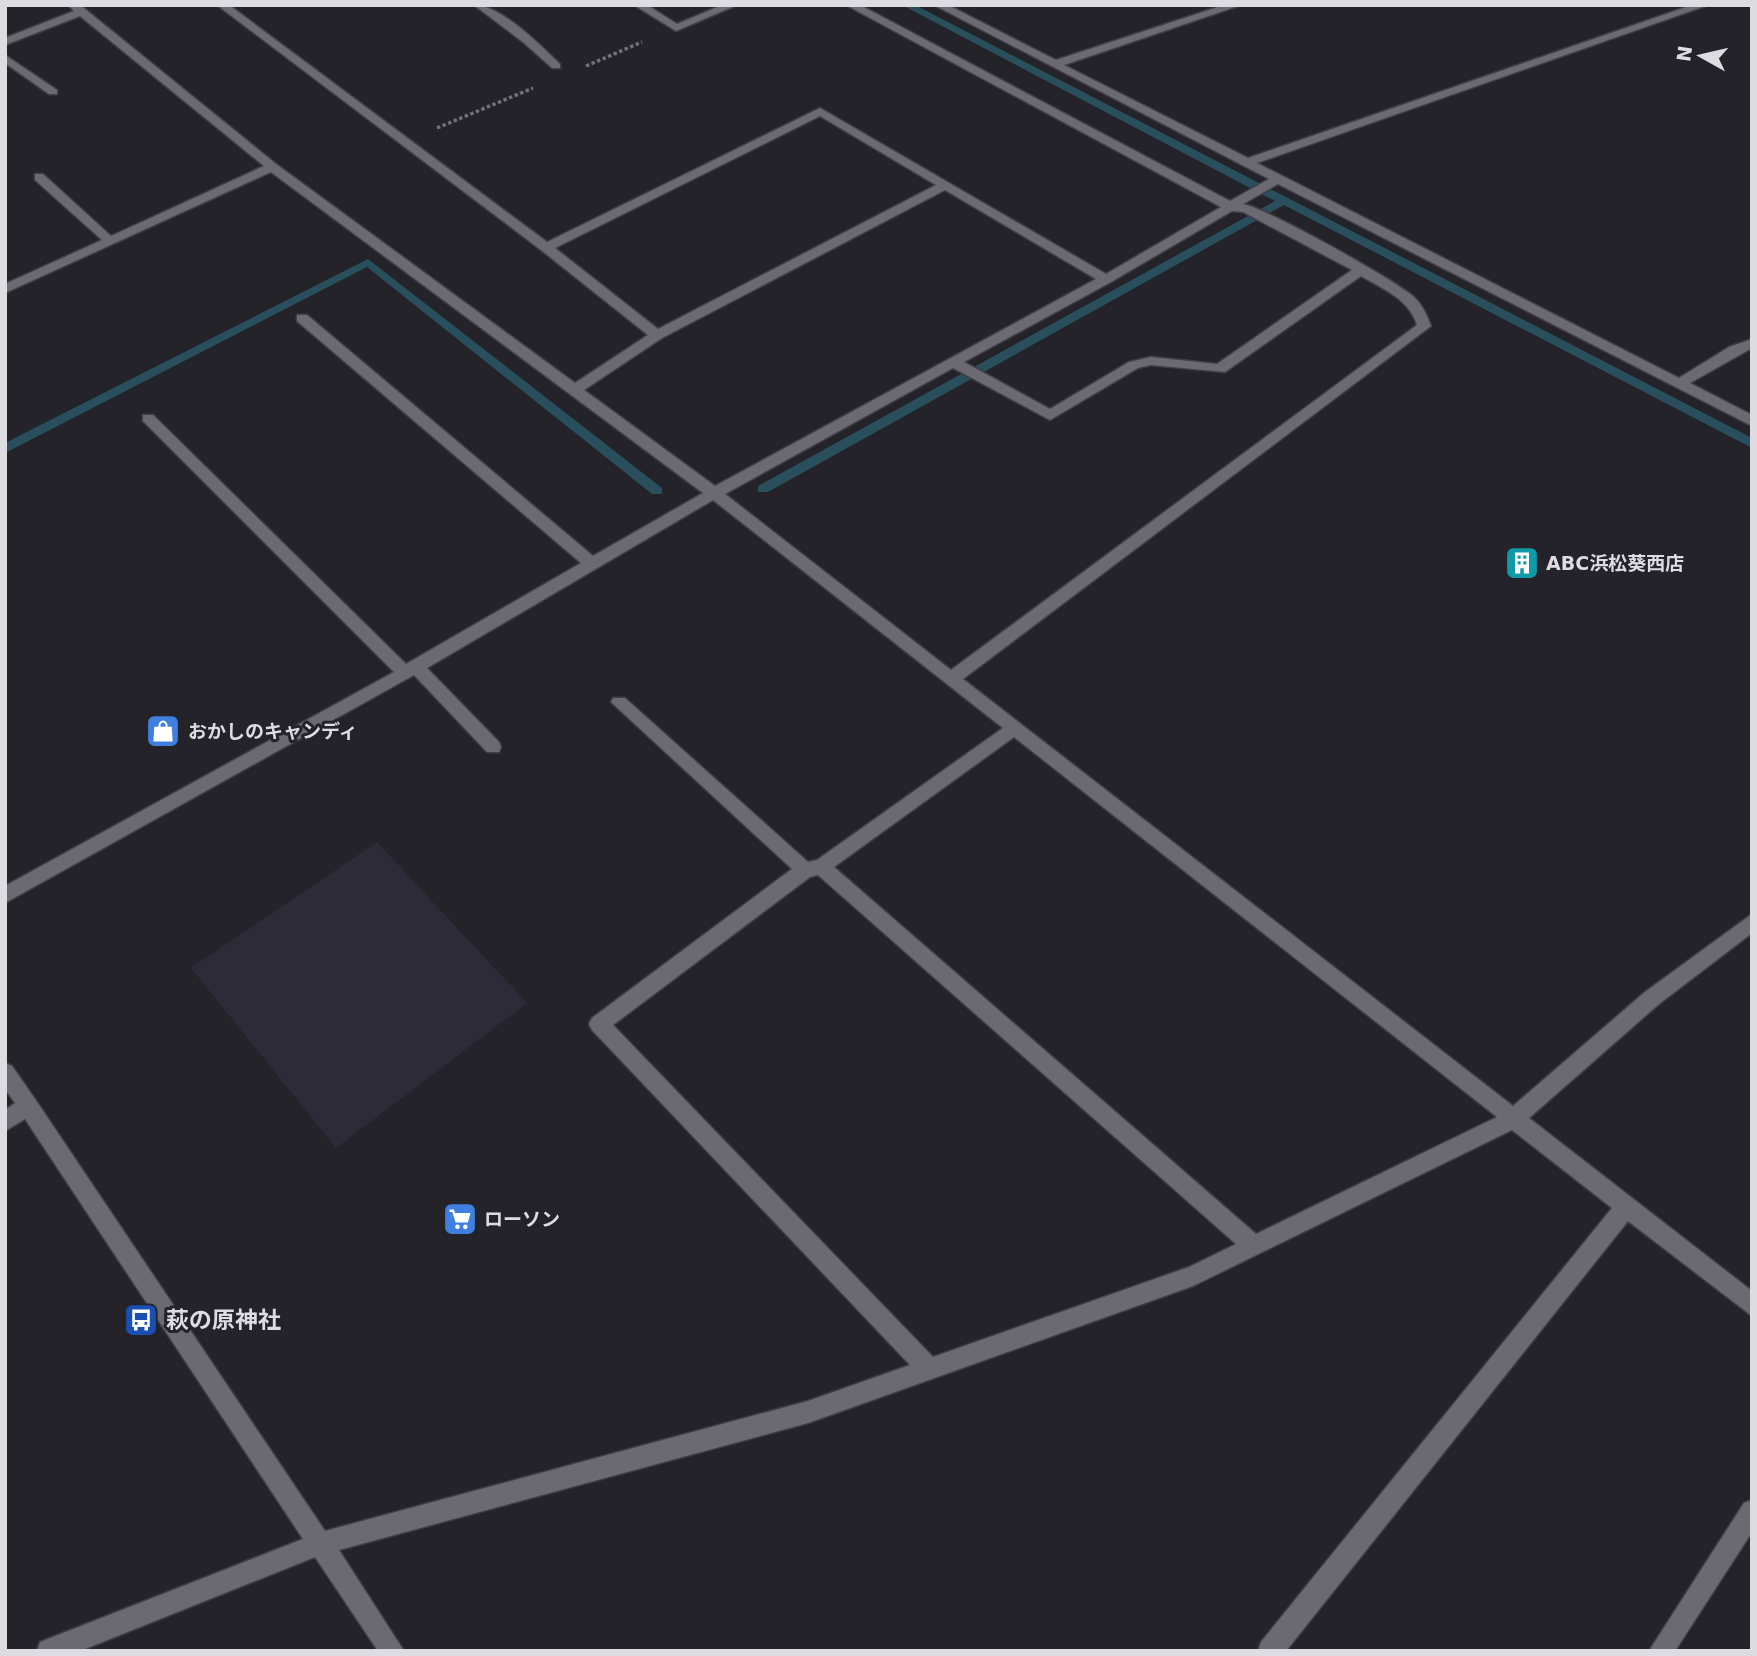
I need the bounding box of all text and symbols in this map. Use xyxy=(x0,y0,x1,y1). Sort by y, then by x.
north arrow xyxy=(1666,21,1736,91)
text: N xyxy=(1672,44,1696,63)
building icon: ABC浜松葵西店 xyxy=(1503,544,1541,582)
place label: ABC浜松葵西店 xyxy=(1546,552,1684,574)
shop icon: おかしのキャンディ xyxy=(144,712,182,750)
place label: おかしのキャンディ xyxy=(188,720,358,742)
supermarket icon: ローソン xyxy=(441,1200,479,1238)
place label: ローソン xyxy=(484,1208,560,1230)
bus stop icon: 萩の原神社 xyxy=(122,1301,160,1339)
place label: 萩の原神社 xyxy=(166,1307,281,1333)

